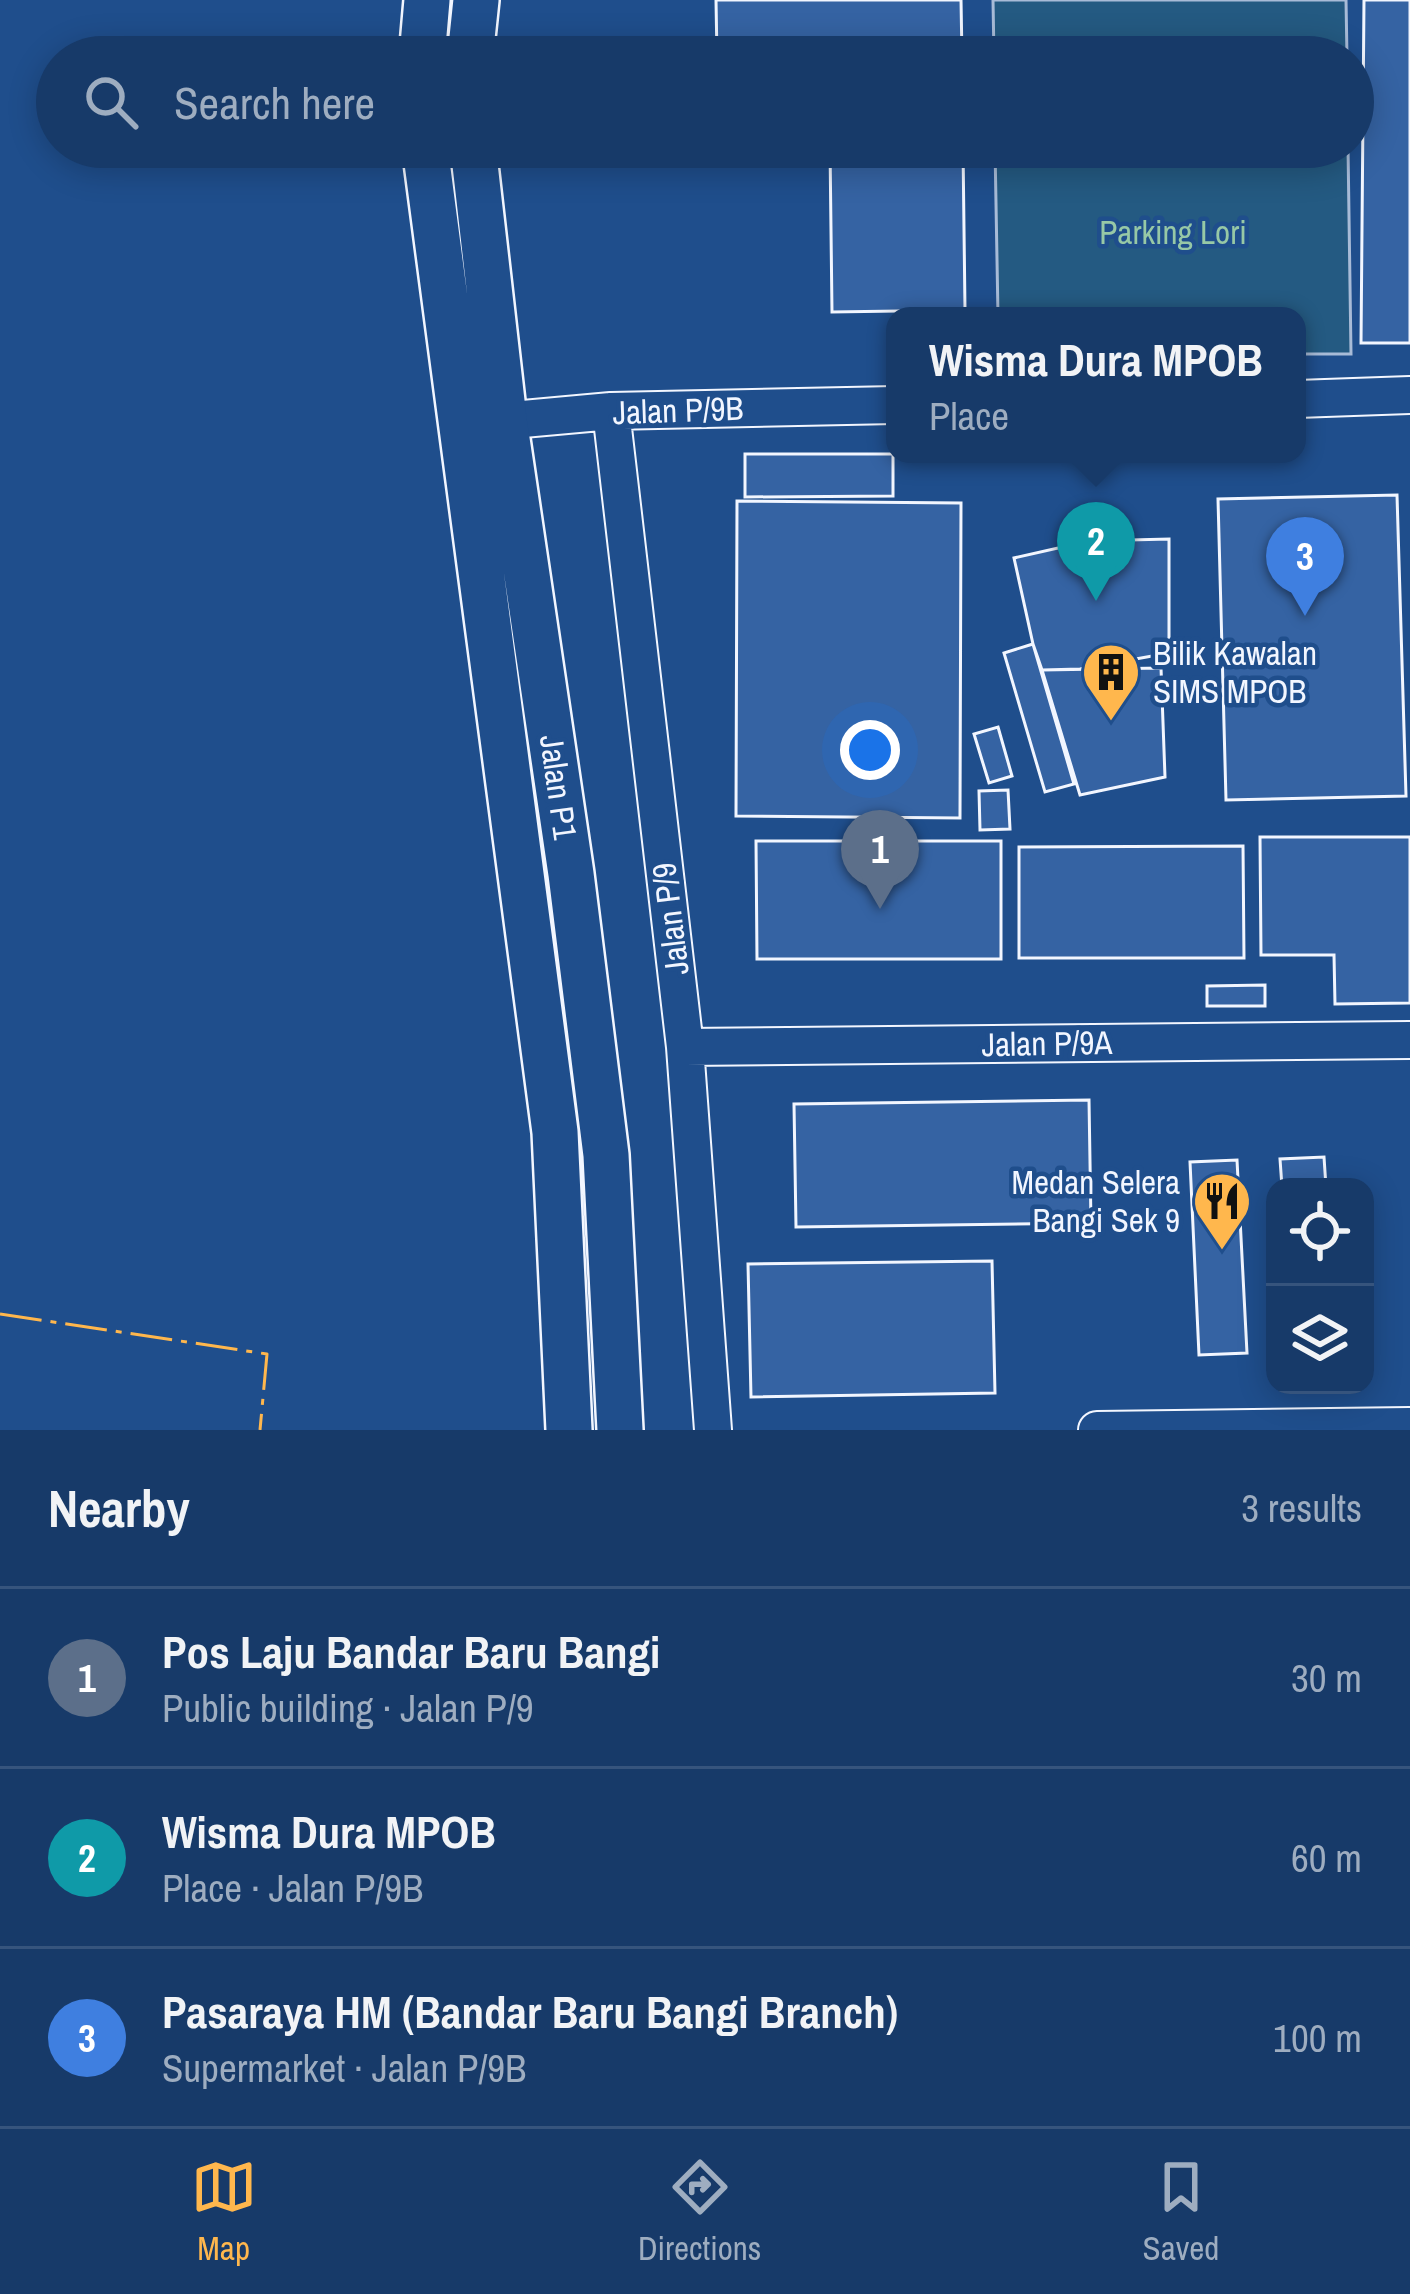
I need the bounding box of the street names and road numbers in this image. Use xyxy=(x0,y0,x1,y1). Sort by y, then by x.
street label: Jalan P/9B xyxy=(612,386,744,434)
street label: Jalan P1 xyxy=(530,732,588,842)
street label: Jalan P/9 xyxy=(641,860,699,978)
street label: Jalan P/9A xyxy=(981,1020,1114,1066)

